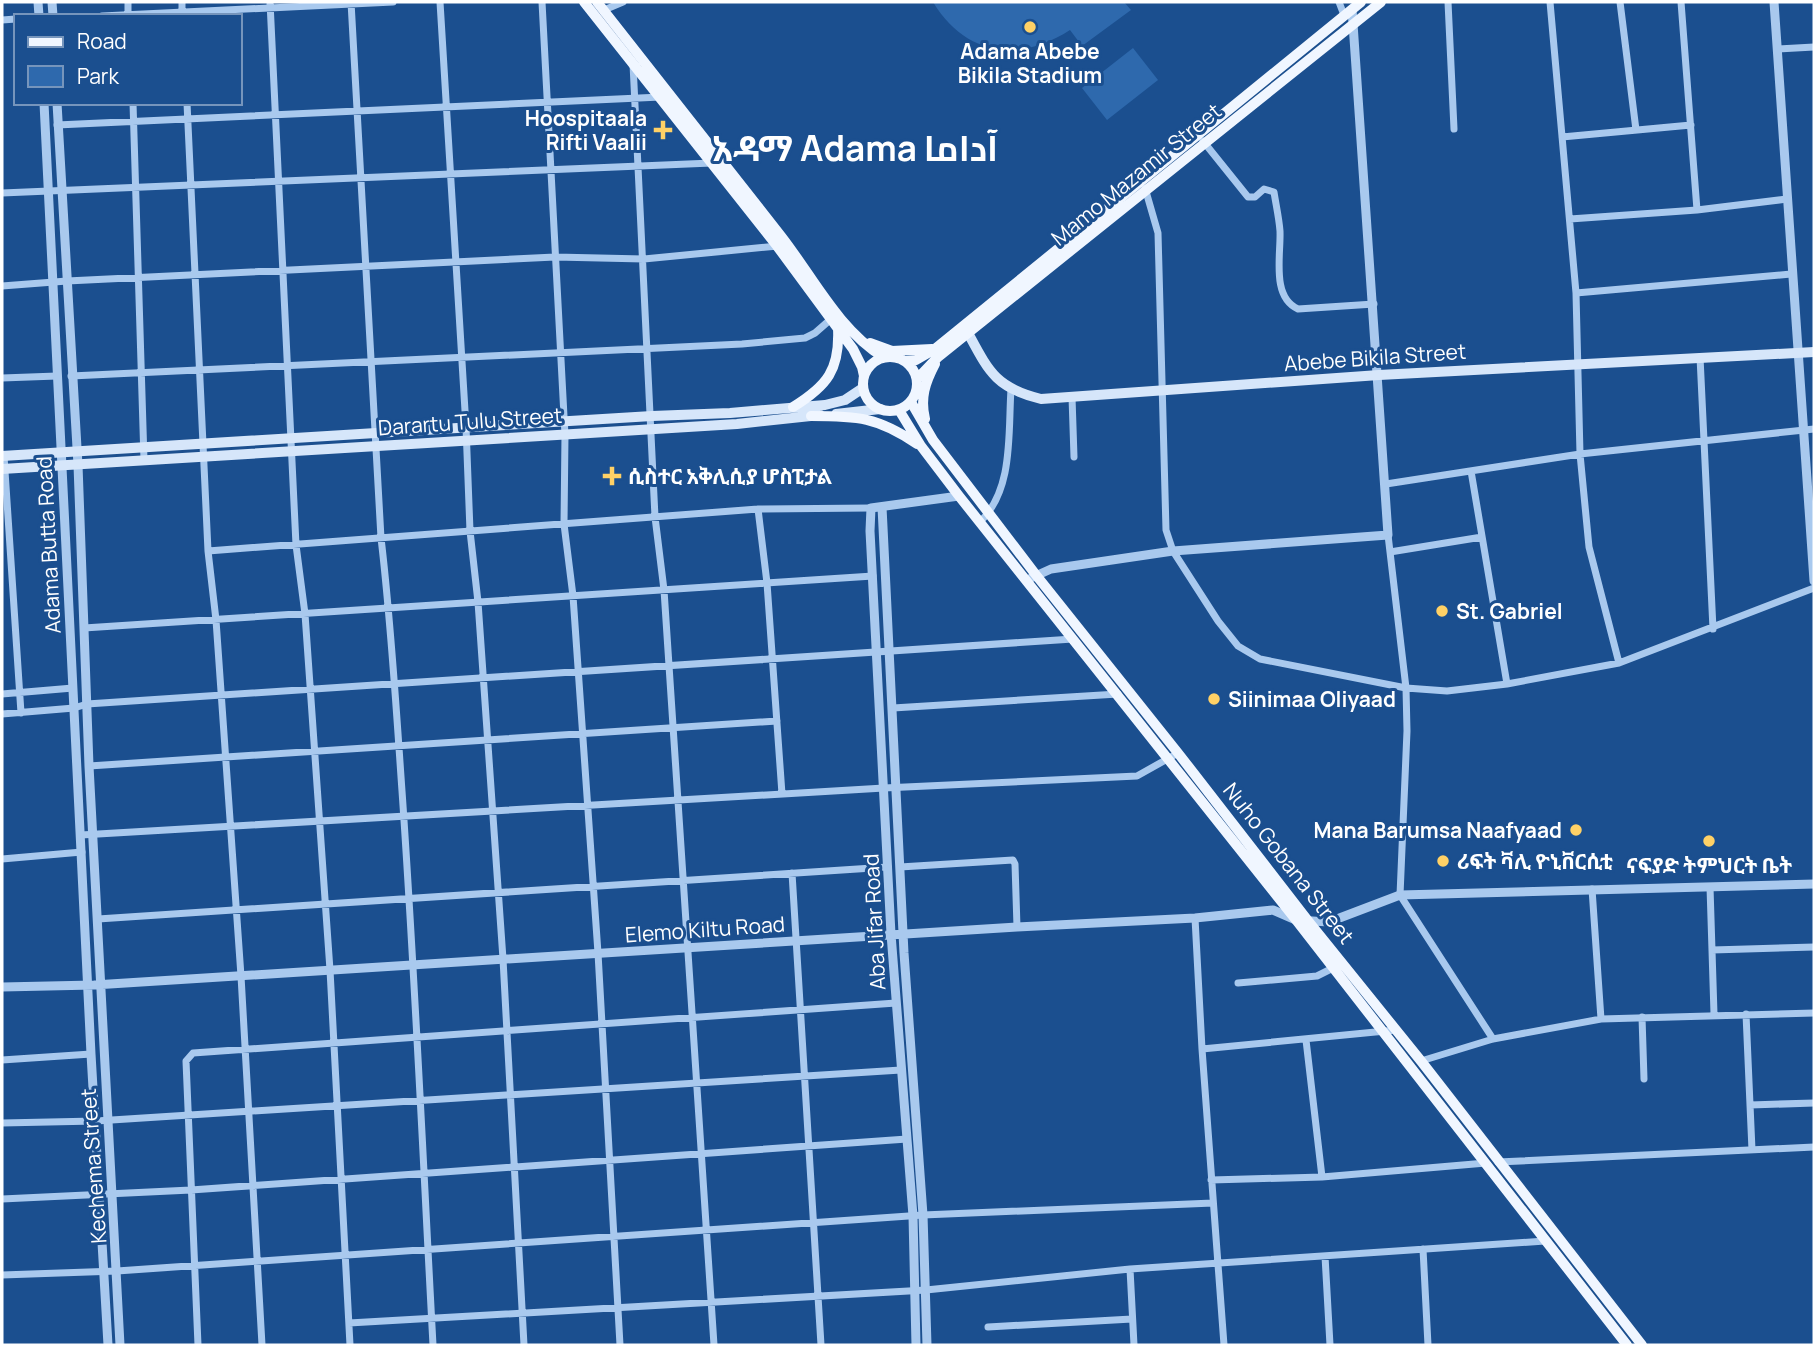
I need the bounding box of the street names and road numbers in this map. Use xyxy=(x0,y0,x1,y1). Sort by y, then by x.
street label: Mamo Mazamir Street xyxy=(1045,97,1227,251)
street label: Abebe Bikila Street xyxy=(1283,337,1467,377)
street label: Darartu Tulu Street xyxy=(377,401,563,441)
street label: Adama Butta Road xyxy=(29,456,67,634)
street label: Nuho Gobana Street xyxy=(1217,777,1361,949)
street label: Aba Jifar Road xyxy=(856,853,892,991)
street label: Elemo Kiltu Road xyxy=(624,909,786,949)
street label: Kechema Street xyxy=(74,1088,112,1244)

